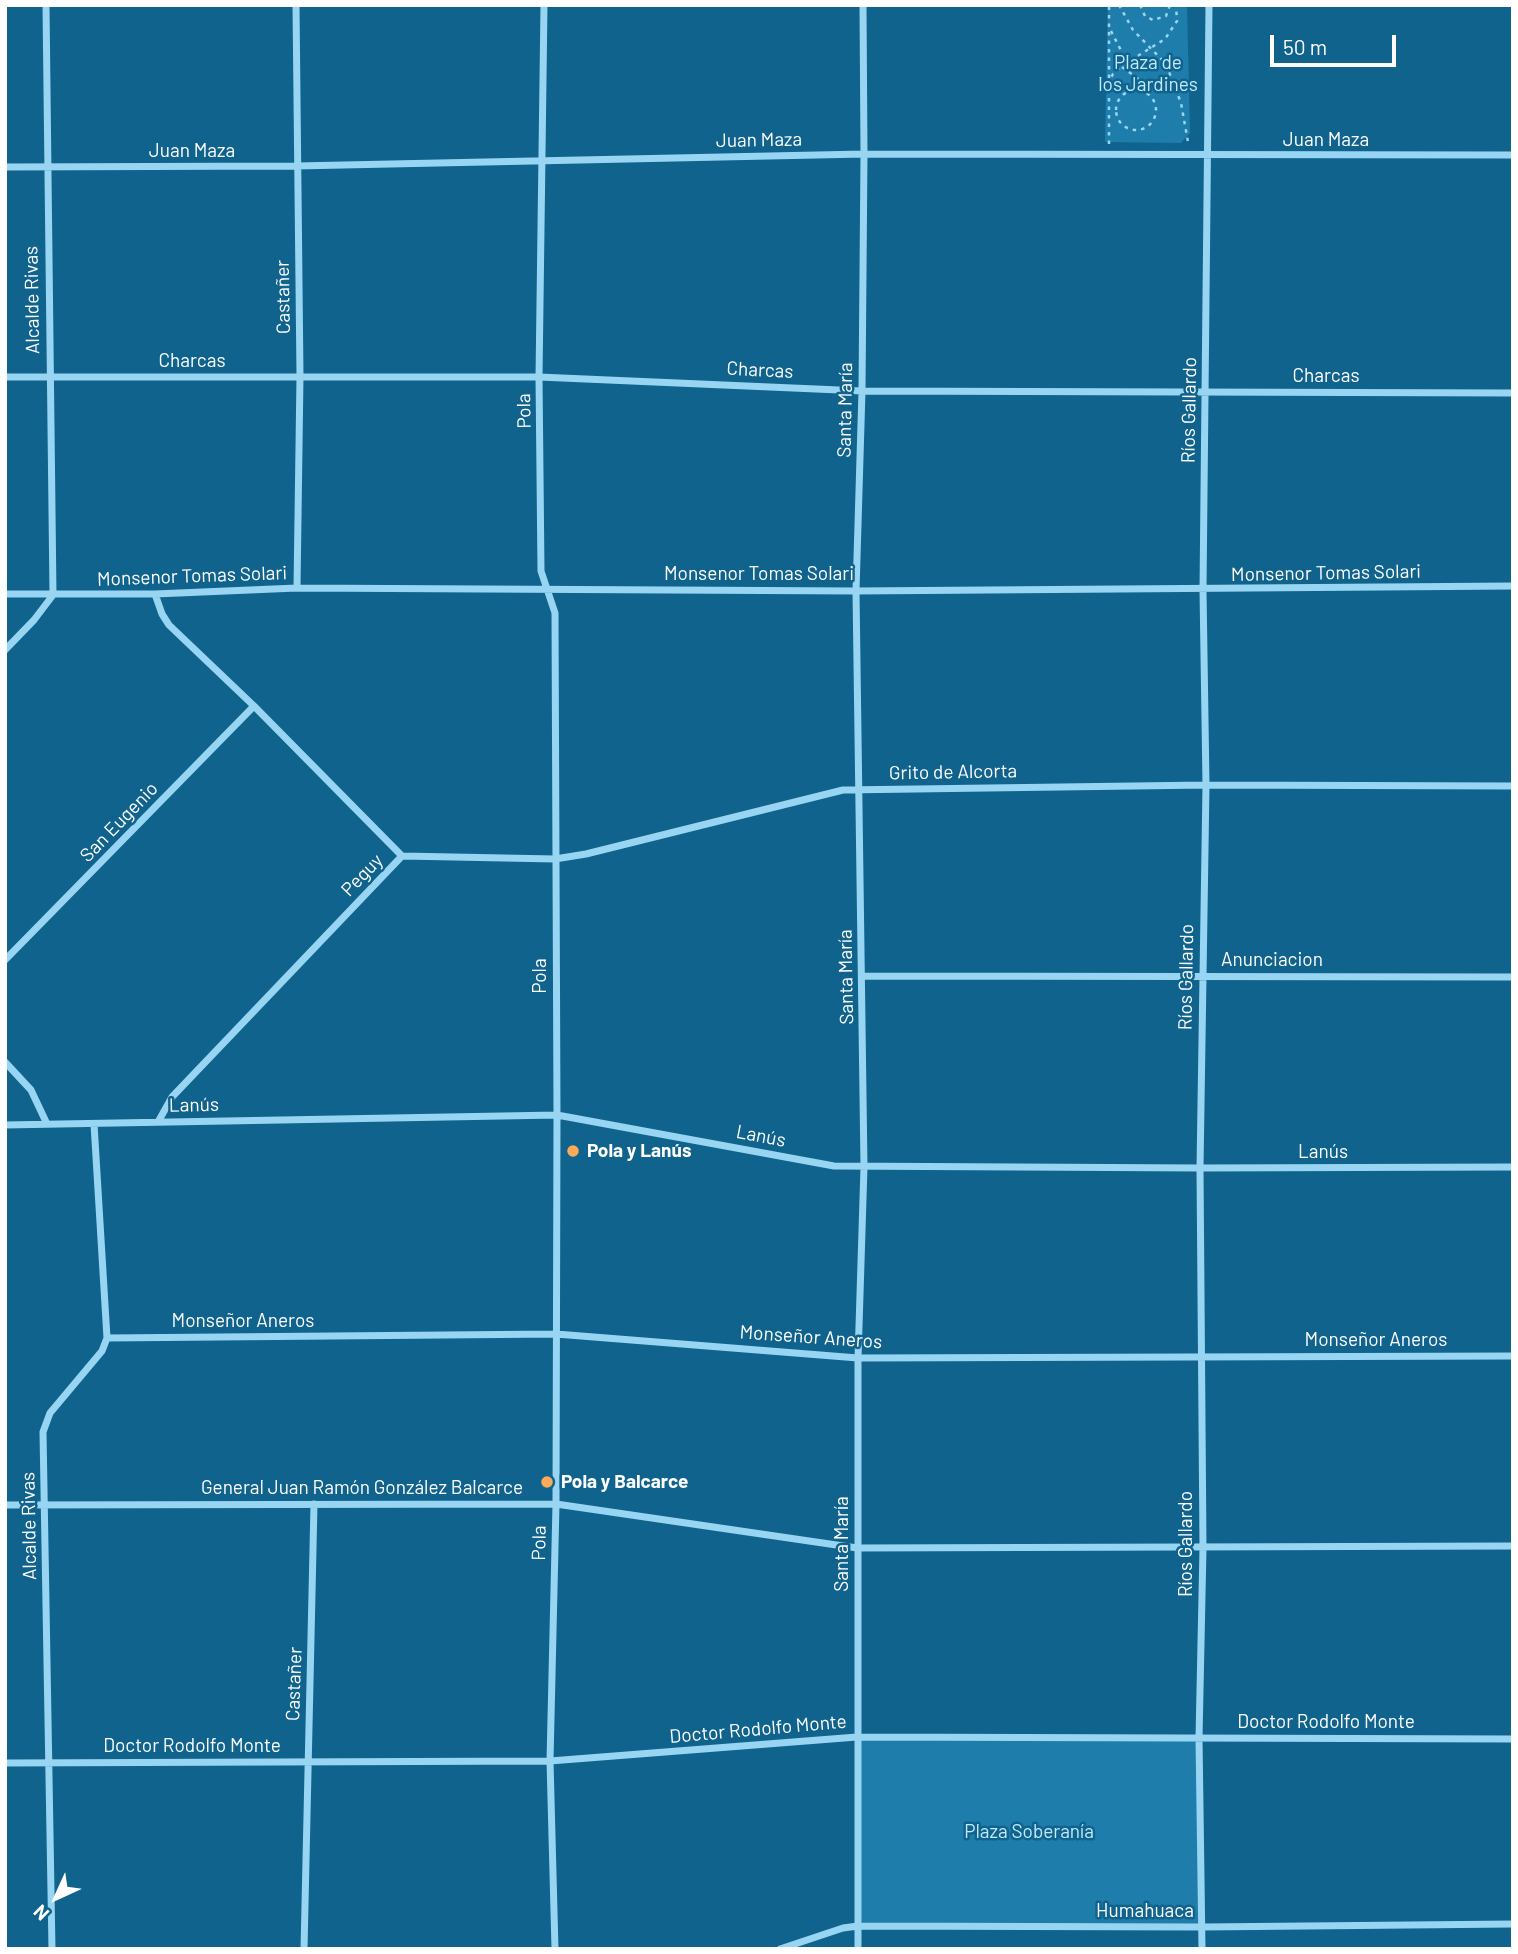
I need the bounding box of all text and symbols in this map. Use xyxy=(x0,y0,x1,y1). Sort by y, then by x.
scale bar xyxy=(1273,21,1399,65)
text: 50 m xyxy=(1283,34,1327,59)
park label: Plaza de los Jardines xyxy=(1098,52,1198,96)
street label: Juan Maza xyxy=(716,128,802,152)
street label: Juan Maza xyxy=(1283,129,1369,151)
street label: Juan Maza xyxy=(149,140,235,162)
street label: Alcalde Rivas xyxy=(20,246,44,354)
street label: Castañer xyxy=(271,260,295,334)
street label: Charcas xyxy=(158,350,226,372)
street label: Charcas xyxy=(726,357,794,383)
street label: Ríos Gallardo xyxy=(1177,357,1201,463)
street label: Santa María xyxy=(833,362,857,458)
street label: Charcas xyxy=(1292,365,1360,387)
street label: Pola xyxy=(512,393,536,429)
street label: Monsenor Tomas Solari xyxy=(1231,560,1421,586)
street label: Monsenor Tomas Solari xyxy=(97,561,287,591)
street label: Monsenor Tomas Solari xyxy=(664,563,854,585)
street label: Grito de Alcorta xyxy=(889,759,1017,785)
street label: San Eugenio xyxy=(75,777,163,867)
street label: Peguy xyxy=(336,849,388,901)
street label: Ríos Gallardo xyxy=(1174,924,1198,1030)
street label: Santa María xyxy=(834,929,858,1025)
street label: Anunciacion xyxy=(1221,949,1323,971)
street label: Pola xyxy=(529,958,551,994)
street label: Lanús xyxy=(169,1093,219,1117)
street label: Lanús xyxy=(734,1120,788,1152)
place label: Pola y Lanús xyxy=(587,1140,691,1162)
street label: Lanús xyxy=(1298,1141,1348,1163)
marker: Pola y Lanús xyxy=(565,1143,581,1159)
street label: Monseñor Aneros xyxy=(172,1310,314,1332)
street label: Monseñor Aneros xyxy=(739,1321,883,1353)
street label: Monseñor Aneros xyxy=(1305,1329,1447,1351)
place label: Pola y Balcarce xyxy=(561,1471,688,1493)
street label: Alcalde Rivas xyxy=(17,1472,41,1580)
marker: Pola y Balcarce xyxy=(539,1474,555,1490)
street label: General Juan Ramón González Balcarce xyxy=(201,1477,523,1499)
street label: Ríos Gallardo xyxy=(1175,1491,1197,1597)
street label: Santa María xyxy=(831,1496,853,1592)
street label: Pola xyxy=(527,1525,551,1561)
street label: Castañer xyxy=(281,1647,307,1721)
street label: Doctor Rodolfo Monte xyxy=(669,1710,847,1748)
street label: Doctor Rodolfo Monte xyxy=(1237,1711,1415,1733)
street label: Doctor Rodolfo Monte xyxy=(103,1735,281,1757)
park label: Plaza Soberanía xyxy=(964,1821,1094,1843)
north arrow xyxy=(21,1863,91,1933)
street label: Humahuaca xyxy=(1096,1900,1194,1922)
text: N xyxy=(28,1901,53,1926)

